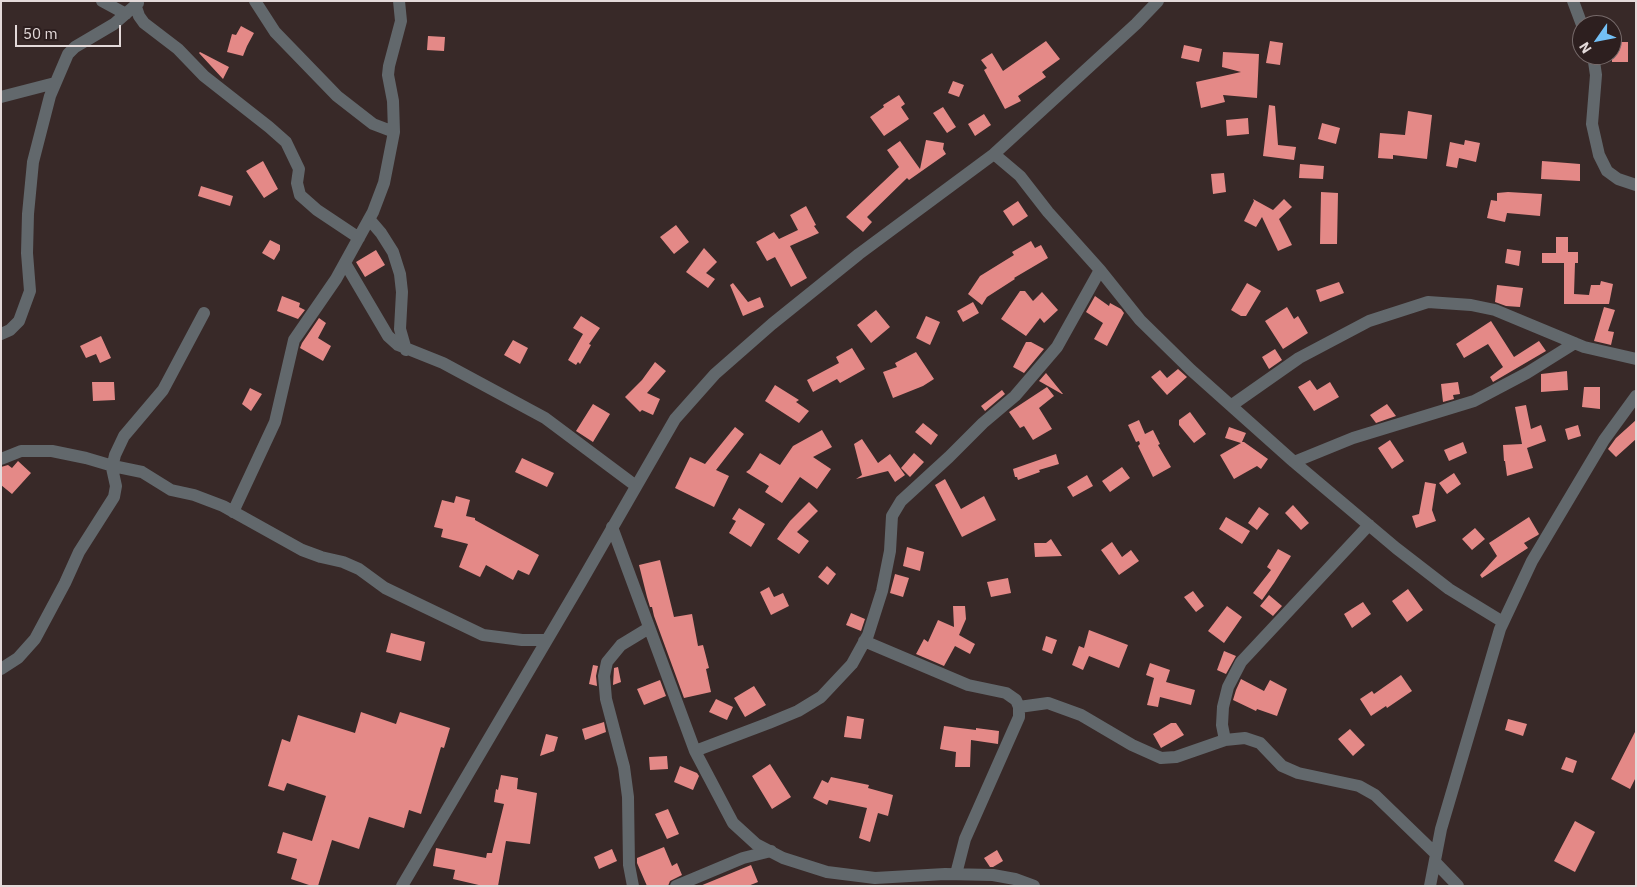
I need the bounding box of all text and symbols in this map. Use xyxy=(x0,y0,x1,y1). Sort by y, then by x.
scale bar xyxy=(18,15,124,47)
north arrow xyxy=(1572,15,1622,65)
text: 50 m xyxy=(23,24,58,43)
text: N xyxy=(1575,38,1596,57)

